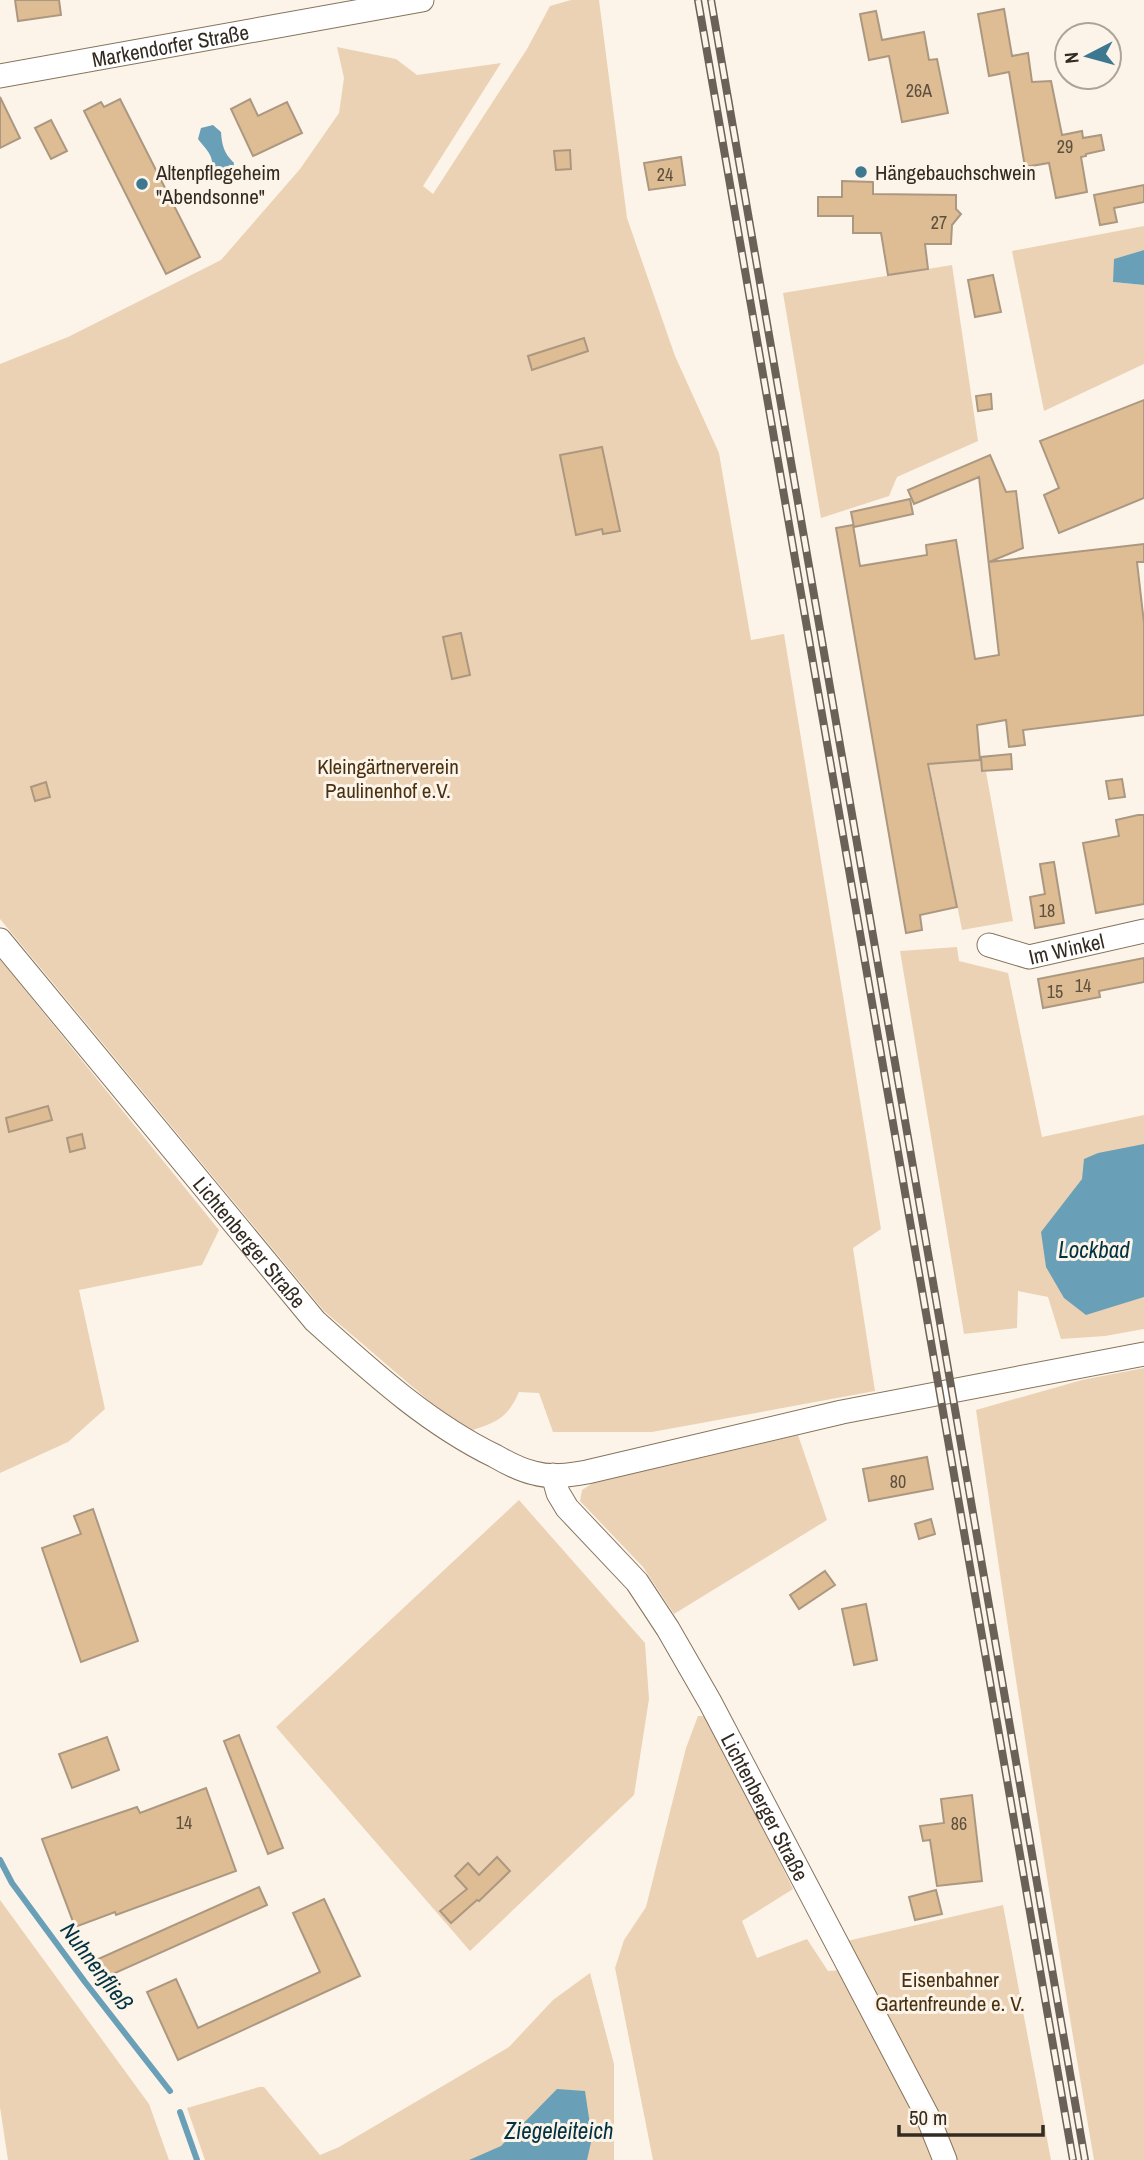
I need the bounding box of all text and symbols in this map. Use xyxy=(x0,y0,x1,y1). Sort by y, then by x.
street label: Markendorfer Straße xyxy=(89,17,251,74)
north arrow xyxy=(1053,21,1123,91)
text: N xyxy=(1058,51,1085,65)
house number: 26A xyxy=(906,78,932,103)
house number: 29 xyxy=(1057,134,1073,159)
place label: Altenpflegeheim "Abendsonne" xyxy=(155,158,280,211)
place label: Hängebauchschwein xyxy=(875,158,1036,187)
house number: 24 xyxy=(657,162,673,187)
marker: Hängebauchschwein xyxy=(853,164,869,180)
marker: Altenpflegeheim "Abendsonne" xyxy=(134,176,150,192)
house number: 27 xyxy=(931,210,947,235)
park label: Kleingärtnerverein Paulinenhof e.V. xyxy=(317,752,459,805)
house number: 18 xyxy=(1039,898,1055,923)
street label: Im Winkel xyxy=(1026,926,1107,971)
house number: 14 xyxy=(1075,973,1091,998)
house number: 15 xyxy=(1047,979,1063,1004)
street label: Lichtenberger Straße xyxy=(187,1170,313,1314)
water label: Lockbad xyxy=(1058,1234,1130,1265)
house number: 80 xyxy=(890,1469,906,1494)
street label: Lichtenberger Straße xyxy=(714,1728,816,1886)
house number: 14 xyxy=(176,1810,192,1835)
house number: 86 xyxy=(951,1811,967,1836)
water label: Nuhnenfließ xyxy=(54,1916,141,2017)
park label: Eisenbahner Gartenfreunde e. V. xyxy=(875,1965,1025,2018)
scale bar xyxy=(899,2094,1042,2138)
text: 50 m xyxy=(909,2103,947,2132)
water label: Ziegeleiteich xyxy=(503,2115,614,2146)

